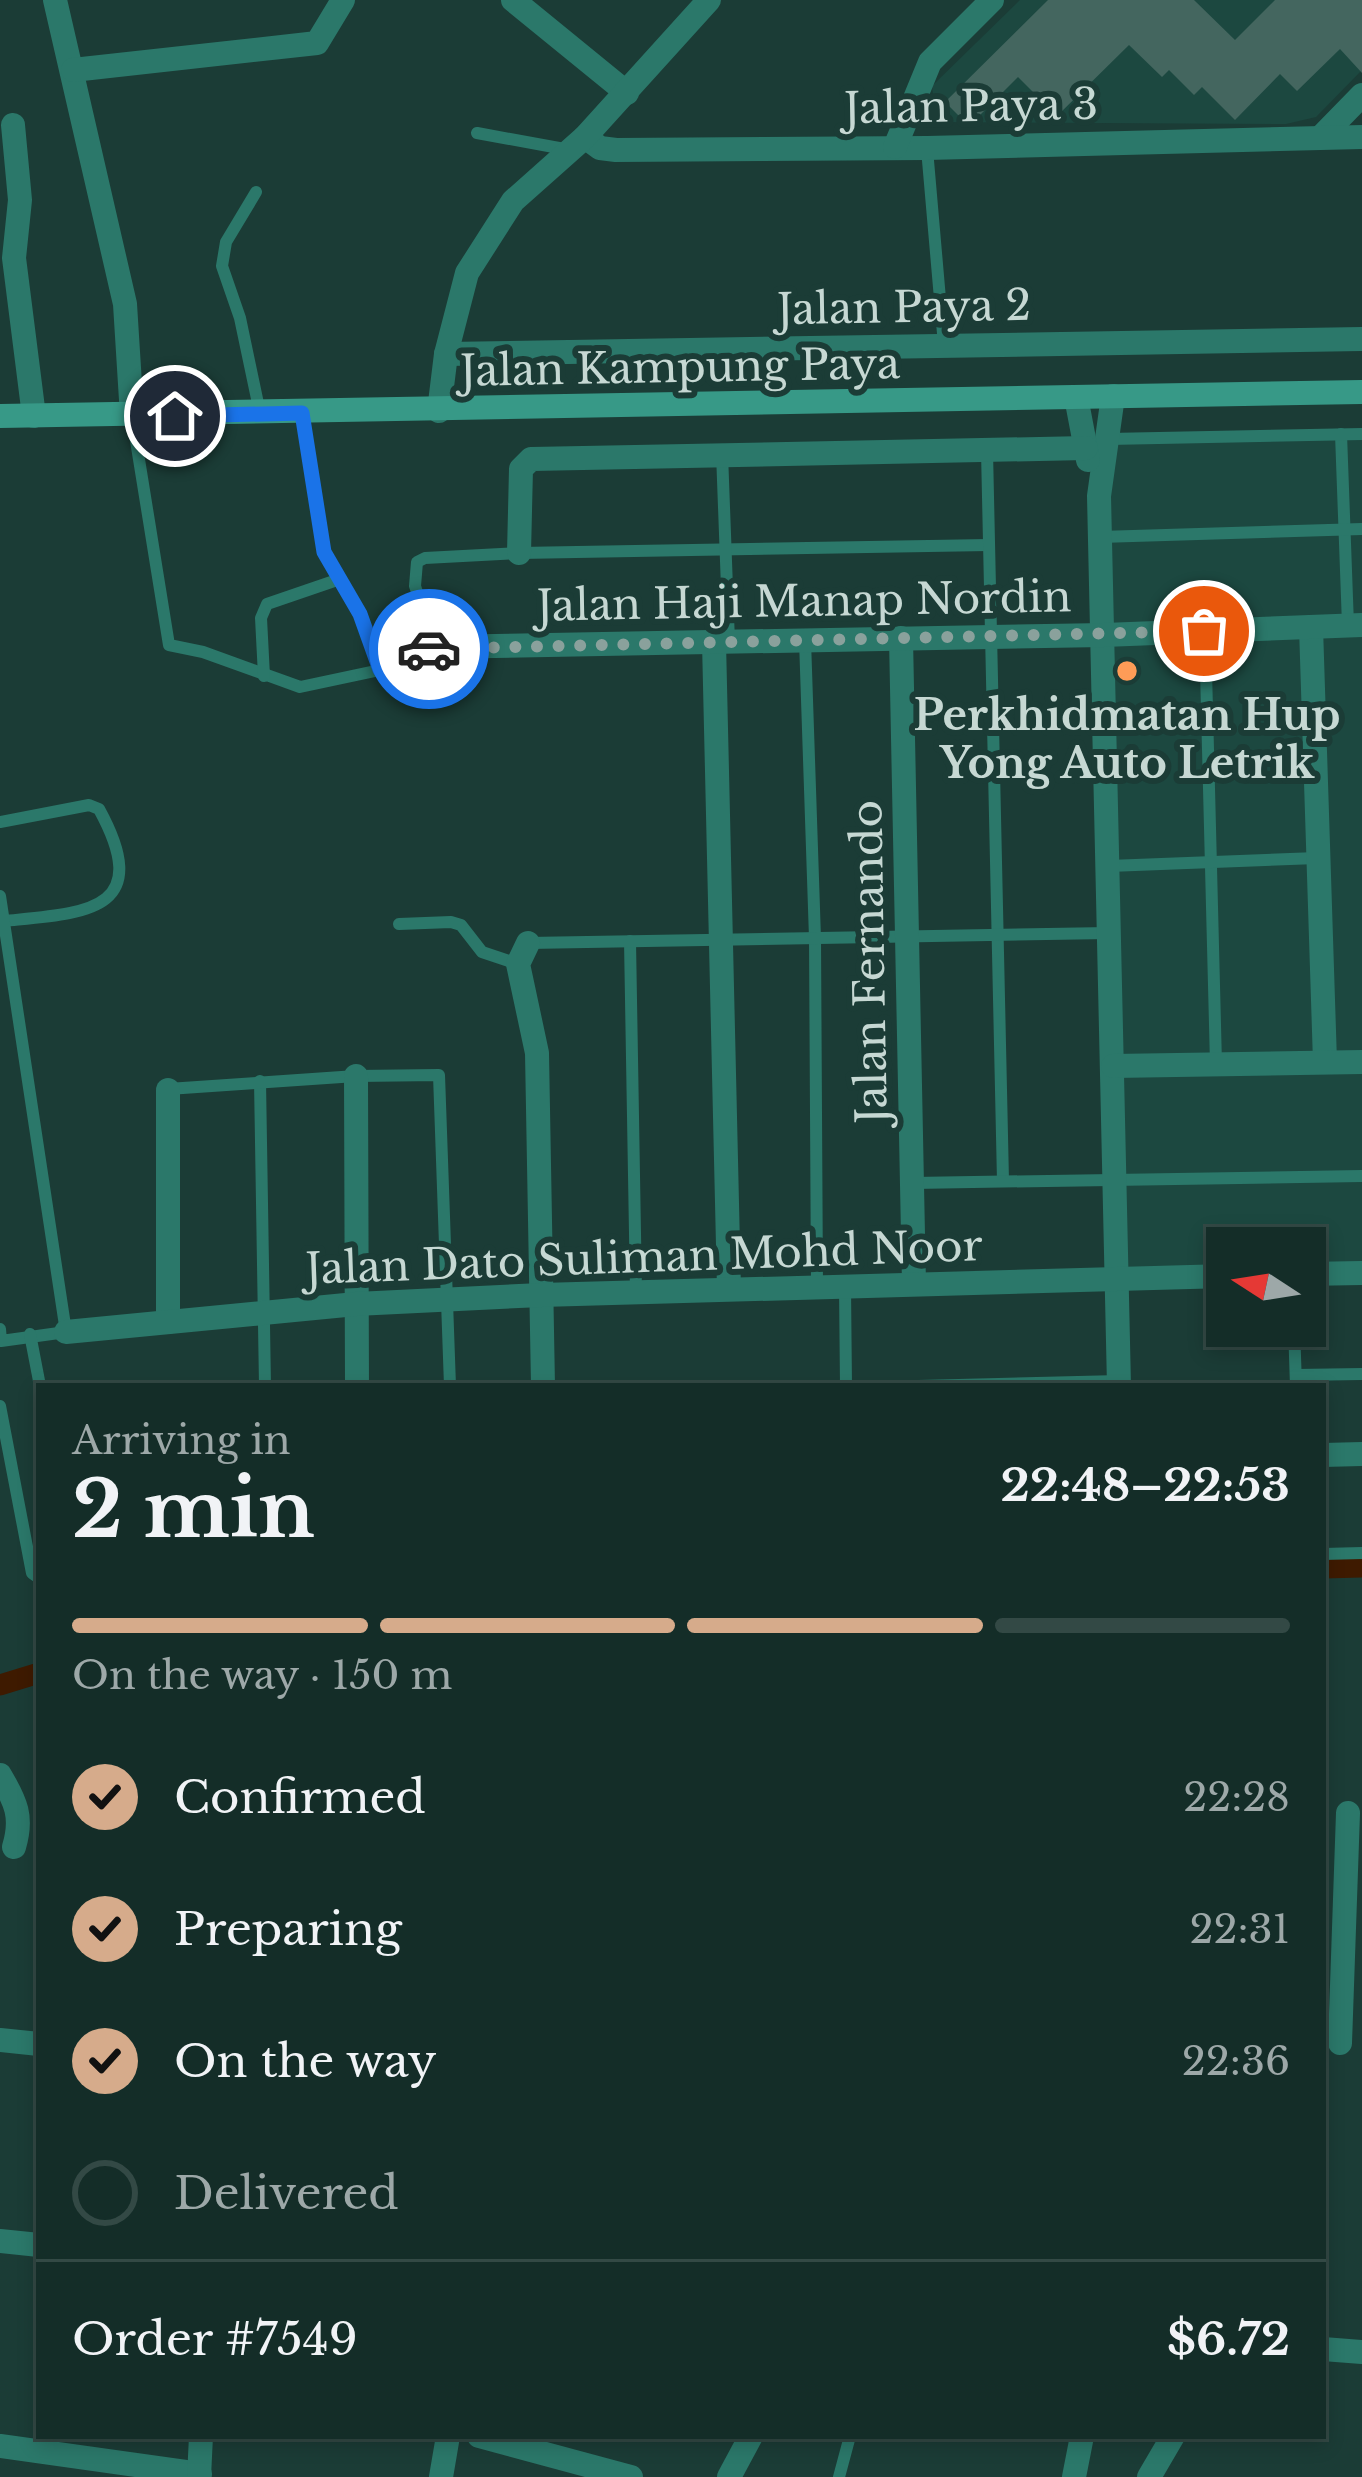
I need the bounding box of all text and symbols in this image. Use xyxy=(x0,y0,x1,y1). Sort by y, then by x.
street label: Jalan Paya 3 xyxy=(838,78,1099,134)
street label: Jalan Paya 2 xyxy=(771,279,1032,335)
street label: Jalan Kampung Paya xyxy=(454,337,901,397)
pin xyxy=(124,365,226,467)
icon: home xyxy=(142,383,208,449)
street label: Jalan Haji Manap Nordin xyxy=(531,570,1072,632)
pin xyxy=(1153,580,1255,682)
courier xyxy=(369,589,489,709)
icon: bag xyxy=(1171,598,1237,664)
icon: car xyxy=(396,616,462,682)
marker: Perkhidmatan Hup Yong Auto Letrik xyxy=(1114,658,1140,684)
place label: Perkhidmatan Hup Yong Auto Letrik xyxy=(914,689,1340,789)
street label: Jalan Fernando xyxy=(840,800,898,1129)
street label: Jalan Dato Suliman Mohd Noor xyxy=(300,1219,983,1295)
north arrow xyxy=(1206,1227,1326,1347)
map controls xyxy=(1206,1227,1326,1347)
text: Arriving in xyxy=(72,1416,291,1465)
text: 22:48–22:53 xyxy=(1001,1457,1290,1513)
text: 2 min xyxy=(72,1461,315,1558)
text: On the way · 150 m xyxy=(72,1651,452,1700)
icon: check xyxy=(72,1764,138,1830)
text: Confirmed xyxy=(174,1769,426,1825)
text: 22:28 xyxy=(1183,1773,1290,1822)
icon: check xyxy=(72,1896,138,1962)
text: Preparing xyxy=(174,1901,402,1957)
text: 22:31 xyxy=(1189,1905,1290,1954)
icon: check xyxy=(72,2028,138,2094)
text: On the way xyxy=(174,2033,437,2089)
text: 22:36 xyxy=(1182,2037,1290,2086)
text: Delivered xyxy=(174,2165,399,2221)
text: Order #7549 xyxy=(72,2311,358,2367)
text: $6.72 xyxy=(1167,2311,1290,2367)

